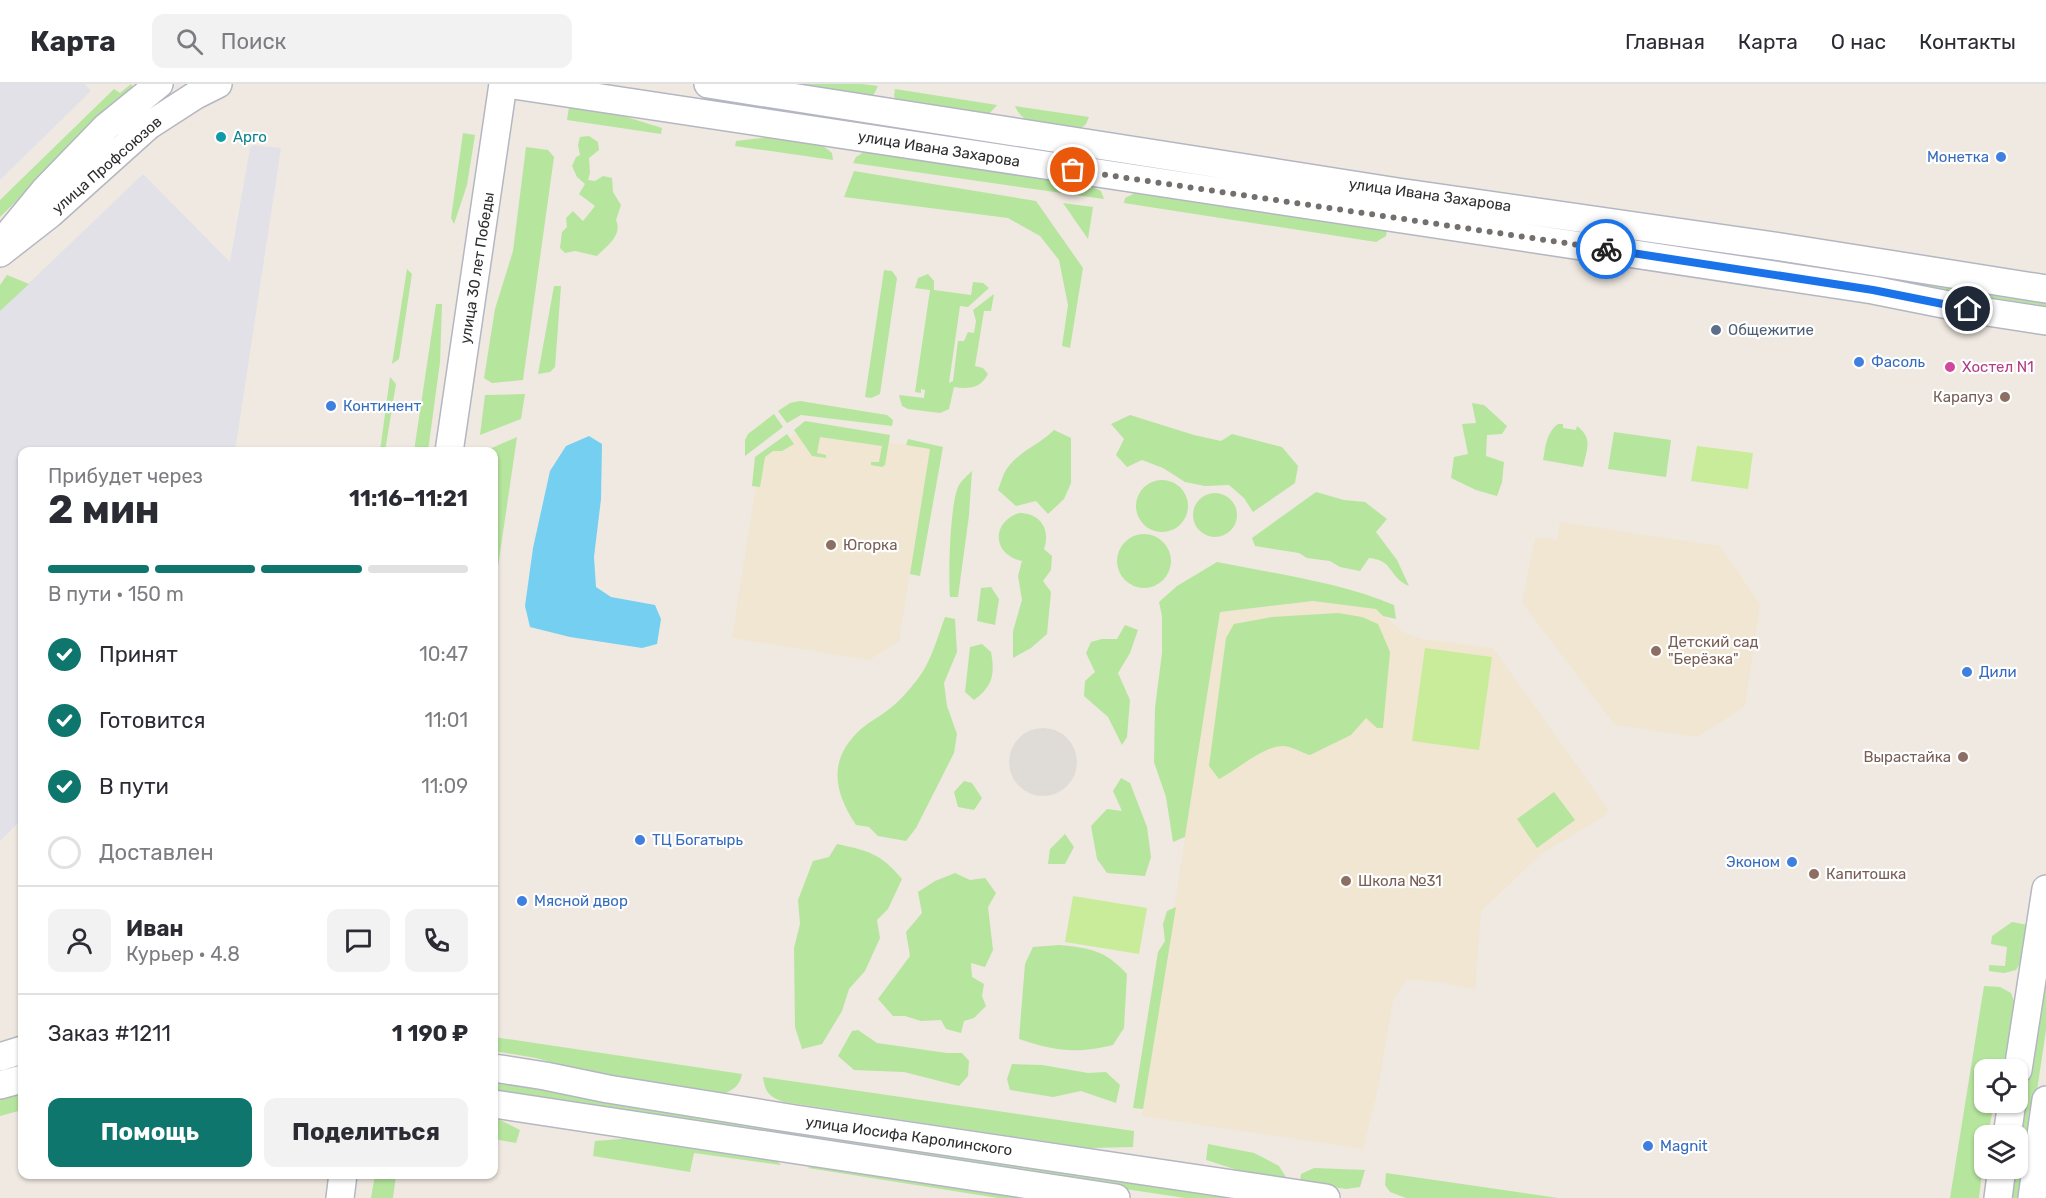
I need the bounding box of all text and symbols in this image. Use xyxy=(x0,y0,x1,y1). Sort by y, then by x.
search box xyxy=(152,14,572,68)
text: Карта xyxy=(30,25,116,58)
icon: search xyxy=(173,25,206,58)
text: Поиск xyxy=(221,28,286,55)
text: Главная xyxy=(1625,29,1705,54)
text: Карта xyxy=(1738,29,1798,54)
text: О нас xyxy=(1831,29,1886,54)
text: Контакты xyxy=(1919,29,2016,54)
street label: улица Профсоюзов xyxy=(49,112,165,218)
street label: улица Ивана Захарова xyxy=(857,127,1021,171)
place label: Арго xyxy=(233,128,267,146)
marker: Арго xyxy=(214,130,228,144)
pin xyxy=(1047,144,1098,195)
place label: Монетка xyxy=(1927,148,1989,166)
marker: Монетка xyxy=(1994,150,2008,164)
icon: bag xyxy=(1056,153,1089,186)
street label: улица Ивана Захарова xyxy=(1348,175,1512,215)
street label: улица 30 лет Победы xyxy=(456,191,498,345)
courier xyxy=(1576,219,1636,279)
icon: bike xyxy=(1590,233,1623,266)
pin xyxy=(1942,283,1993,334)
icon: home xyxy=(1951,292,1984,325)
place label: Общежитие xyxy=(1728,321,1814,339)
marker: Общежитие xyxy=(1709,323,1723,337)
place label: Фасоль xyxy=(1871,353,1926,371)
marker: Фасоль xyxy=(1852,355,1866,369)
place label: Хостел N1 xyxy=(1962,358,2034,376)
marker: Хостел N1 xyxy=(1943,360,1957,374)
place label: Карапуз xyxy=(1933,388,1993,406)
marker: Карапуз xyxy=(1998,390,2012,404)
place label: Континент xyxy=(343,397,421,415)
marker: Континент xyxy=(324,399,338,413)
text: Прибудет через xyxy=(48,464,203,488)
text: 11:16–11:21 xyxy=(349,485,468,512)
text: 2 мин xyxy=(48,487,160,533)
place label: Югорка xyxy=(843,536,897,554)
marker: Югорка xyxy=(824,538,838,552)
text: В пути · 150 m xyxy=(48,582,184,606)
place label: Детский сад "Берёзка" xyxy=(1668,633,1759,668)
icon: check xyxy=(48,638,81,671)
text: Принят xyxy=(99,641,178,668)
text: 10:47 xyxy=(419,642,468,666)
marker: Детский сад "Берёзка" xyxy=(1649,644,1663,658)
place label: Дили xyxy=(1979,663,2017,681)
marker: Дили xyxy=(1960,665,1974,679)
icon: check xyxy=(48,704,81,737)
text: Готовится xyxy=(99,707,205,734)
text: 11:01 xyxy=(425,708,468,732)
place label: Вырастайка xyxy=(1863,748,1951,766)
marker: Вырастайка xyxy=(1956,750,1970,764)
icon: check xyxy=(48,770,81,803)
text: В пути xyxy=(99,773,169,800)
text: 11:09 xyxy=(421,774,468,798)
place label: ТЦ Богатырь xyxy=(652,831,744,849)
marker: ТЦ Богатырь xyxy=(633,833,647,847)
text: Доставлен xyxy=(99,839,214,866)
place label: Эконом xyxy=(1726,853,1780,871)
marker: Эконом xyxy=(1785,855,1799,869)
place label: Капитошка xyxy=(1826,865,1906,883)
marker: Капитошка xyxy=(1807,867,1821,881)
place label: Школа №31 xyxy=(1358,872,1442,890)
marker: Школа №31 xyxy=(1339,874,1353,888)
place label: Мясной двор xyxy=(534,892,628,910)
marker: Мясной двор xyxy=(515,894,529,908)
button: person xyxy=(48,909,111,972)
button: chat xyxy=(327,909,390,972)
button: phone xyxy=(405,909,468,972)
text: Иван xyxy=(126,915,184,942)
text: Курьер · 4.8 xyxy=(126,942,240,966)
text: Заказ #1211 xyxy=(48,1020,171,1047)
text: 1 190 ₽ xyxy=(392,1020,468,1047)
map controls xyxy=(1974,1059,2028,1179)
button: locate xyxy=(1974,1059,2028,1113)
button: Помощь xyxy=(48,1098,252,1167)
button: Поделиться xyxy=(264,1098,468,1167)
street label: улица Иосифа Каролинского xyxy=(805,1113,1013,1159)
button: layers xyxy=(1974,1125,2028,1179)
place label: Magnit xyxy=(1660,1137,1708,1155)
marker: Magnit xyxy=(1641,1139,1655,1153)

